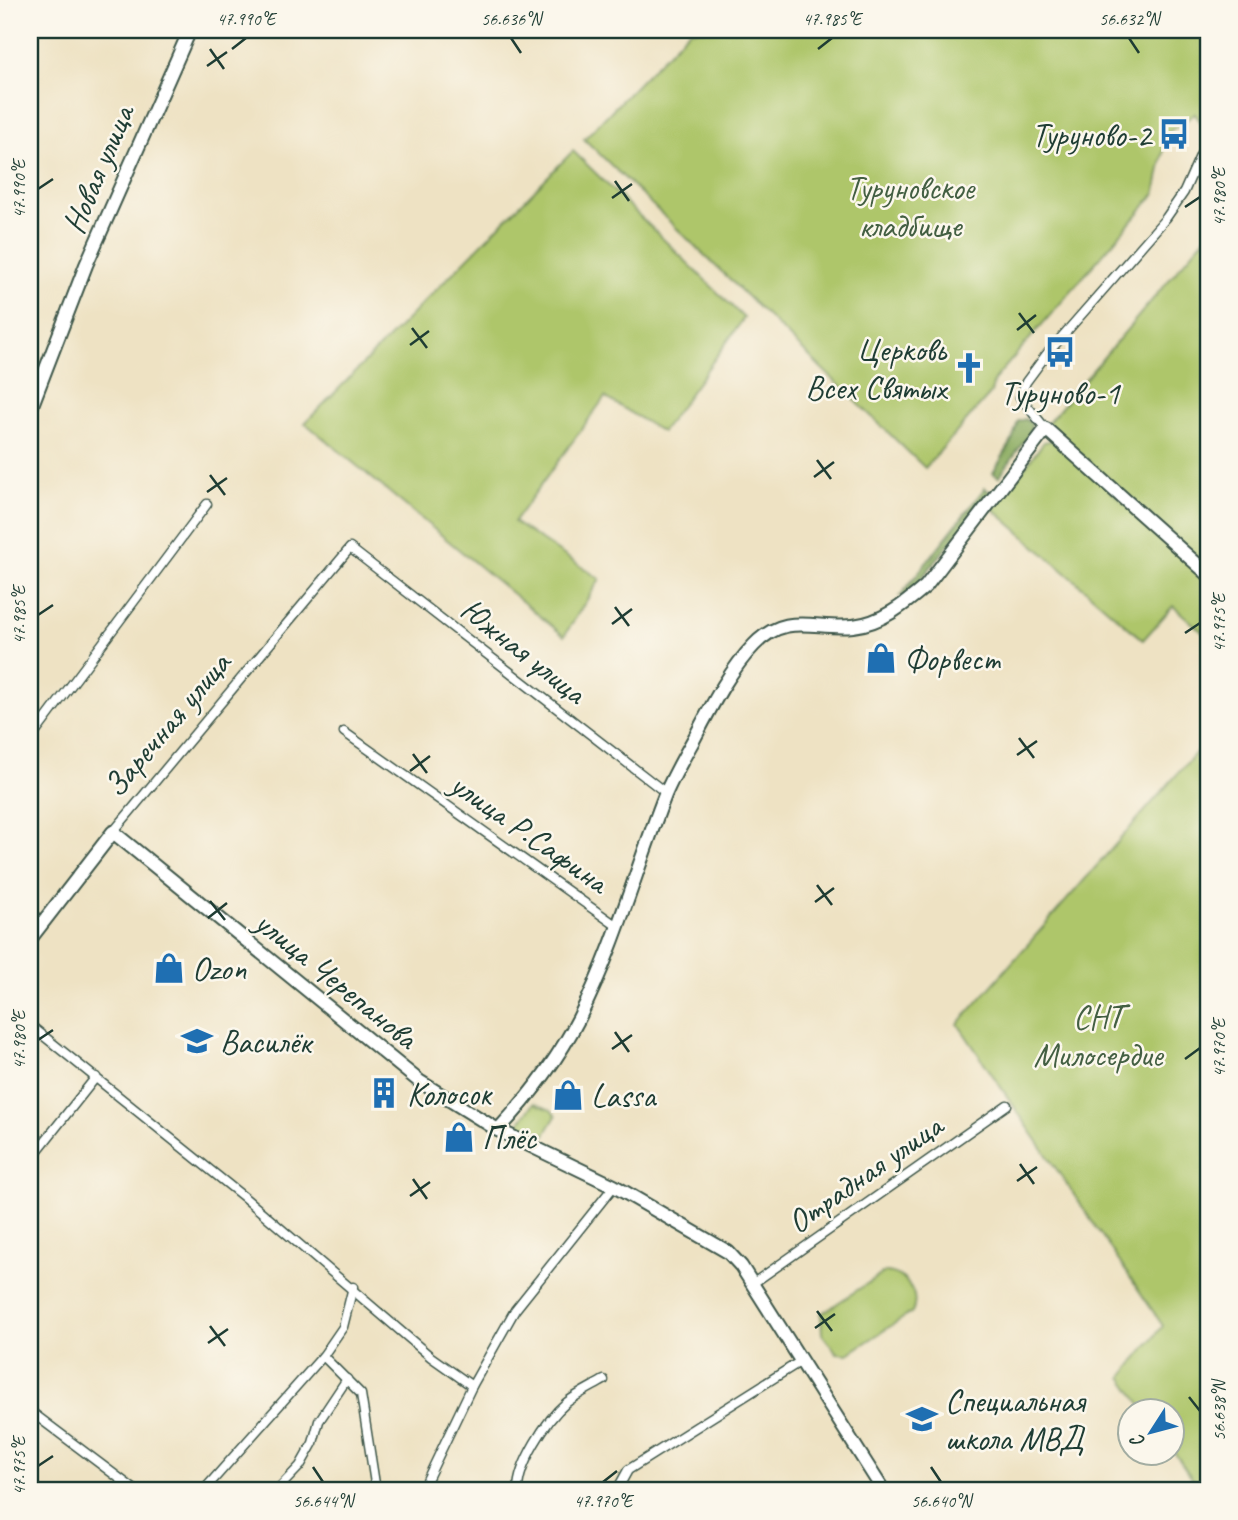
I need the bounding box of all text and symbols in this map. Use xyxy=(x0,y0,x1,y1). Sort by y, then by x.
text: 47.990°E xyxy=(217,8,278,30)
text: 56.636°N xyxy=(481,8,544,30)
text: 47.985°E xyxy=(803,8,864,30)
text: 56.632°N xyxy=(1099,8,1162,30)
street label: Новая улица xyxy=(52,97,145,240)
place label: Туруново-2 xyxy=(1032,114,1154,156)
bus stop icon: Туруново-2 xyxy=(1157,117,1191,151)
text: 47.990°E xyxy=(8,157,30,218)
text: 47.980°E xyxy=(1208,165,1230,226)
park label: Туруновское кладбище xyxy=(846,167,976,247)
place label: Церковь Всех Святых xyxy=(806,329,949,409)
bus stop icon: Туруново-1 xyxy=(1043,335,1077,369)
church icon: Церковь Всех Святых xyxy=(952,351,986,385)
place label: Туруново-1 xyxy=(1000,372,1122,414)
text: 47.985°E xyxy=(8,583,30,644)
street label: Южная улица xyxy=(452,589,596,714)
text: 47.975°E xyxy=(1208,591,1230,652)
place label: Форвест xyxy=(904,638,1001,680)
shop icon: Форвест xyxy=(864,641,898,675)
street label: Заречная улица xyxy=(94,642,241,806)
street label: улица Р.Сафина xyxy=(441,762,619,904)
street label: улица Черепанова xyxy=(245,900,428,1059)
place label: Ozon xyxy=(192,948,246,990)
shop icon: Ozon xyxy=(152,951,186,985)
park label: СНТ Милосердие xyxy=(1034,996,1165,1076)
text: 47.980°E xyxy=(8,1008,30,1069)
text: 47.970°E xyxy=(1208,1016,1230,1077)
place label: Василёк xyxy=(220,1021,314,1063)
school or university icon: Василёк xyxy=(180,1024,214,1058)
place label: Колосок xyxy=(407,1073,493,1115)
place label: Lassa xyxy=(591,1075,657,1117)
building icon: Колосок xyxy=(367,1076,401,1110)
shop icon: Lassa xyxy=(551,1078,585,1112)
street label: Отрадная улица xyxy=(779,1104,952,1243)
place label: Плёс xyxy=(482,1117,538,1159)
shop icon: Плёс xyxy=(442,1120,476,1154)
text: 56.638°N xyxy=(1208,1378,1230,1441)
place label: Специальная школа МВД xyxy=(945,1380,1087,1460)
north arrow xyxy=(1116,1398,1186,1468)
school or university icon: Специальная школа МВД xyxy=(905,1402,939,1436)
text: С xyxy=(1124,1428,1151,1452)
text: 47.975°E xyxy=(8,1434,30,1495)
text: 56.644°N xyxy=(293,1490,356,1512)
text: 47.970°E xyxy=(574,1490,635,1512)
text: 56.640°N xyxy=(911,1490,974,1512)

